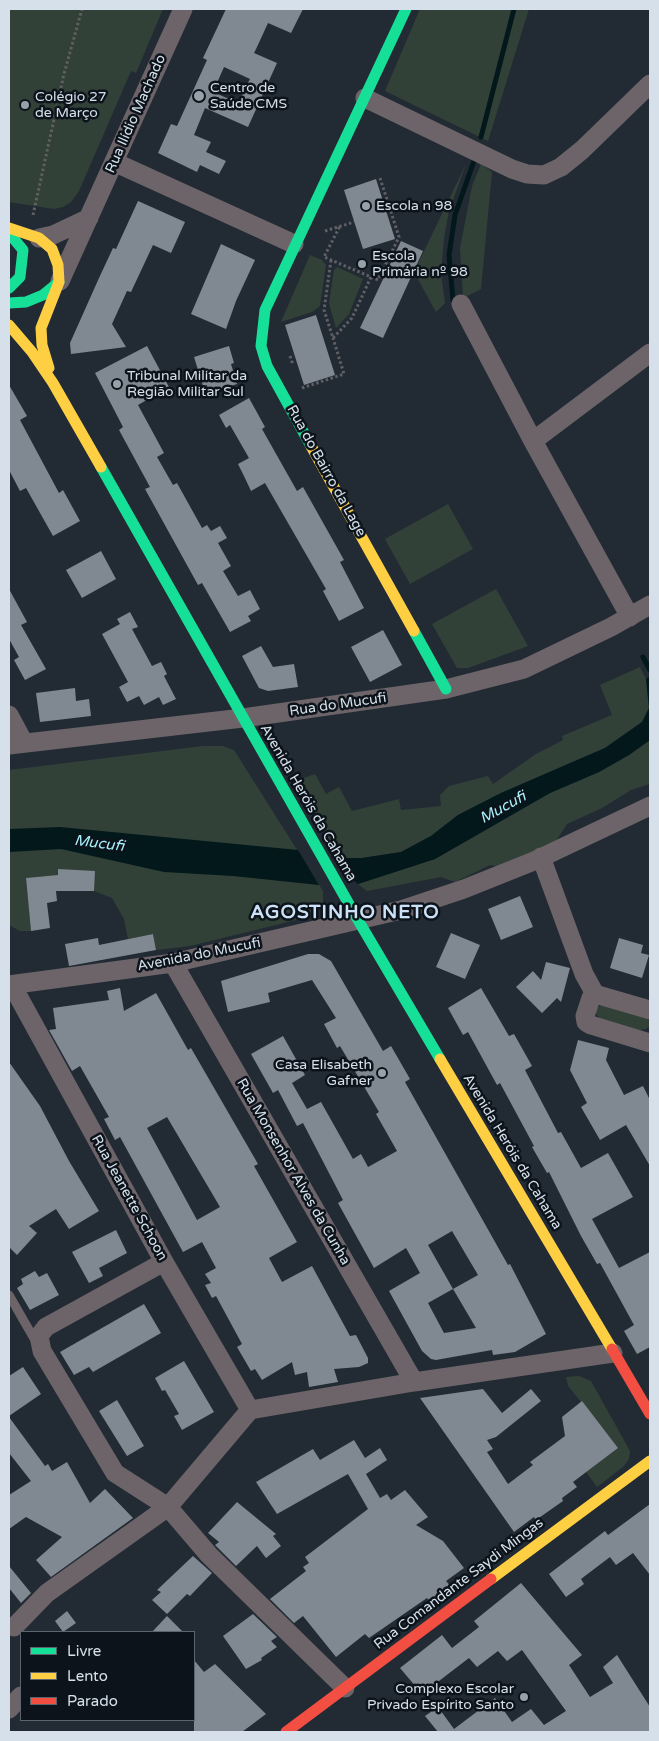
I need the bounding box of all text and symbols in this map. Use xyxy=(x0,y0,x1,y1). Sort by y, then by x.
street label: Rua Ilídio Machado xyxy=(102,52,170,176)
place label: Centro de Saúde CMS xyxy=(210,80,287,112)
place label: Colégio 27 de Março xyxy=(35,89,106,121)
marker: Centro de Saúde CMS xyxy=(192,89,206,103)
marker: Colégio 27 de Março xyxy=(19,99,31,111)
place label: Escola n 98 xyxy=(376,198,452,214)
marker: Escola n 98 xyxy=(360,200,372,212)
place label: Escola Primária nº 98 xyxy=(372,248,468,280)
marker: Escola Primária nº 98 xyxy=(356,258,368,270)
place label: Tribunal Militar da Região Militar Sul xyxy=(127,368,247,401)
marker: Tribunal Militar da Região Militar Sul xyxy=(111,378,123,390)
street label: Rua do Bairro da Lage xyxy=(283,402,369,540)
street label: Rua do Mucufi xyxy=(288,690,388,720)
street label: Avenida Heróis da Cahama xyxy=(256,722,360,884)
water label: Mucufi xyxy=(477,788,529,828)
water label: Mucufi xyxy=(73,832,125,856)
district label: AGOSTINHO NETO xyxy=(248,902,442,924)
street label: Avenida do Mucufi xyxy=(136,935,262,975)
place label: Casa Elisabeth Gafner xyxy=(275,1057,372,1090)
marker: Casa Elisabeth Gafner xyxy=(376,1067,388,1079)
street label: Avenida Heróis da Cahama xyxy=(459,1071,565,1233)
street label: Rua Monsenhor Alves da Cunha xyxy=(233,1076,353,1268)
street label: Rua Jeanette Schoon xyxy=(87,1132,171,1264)
street label: Rua Comandante Saydi Mingas xyxy=(371,1515,547,1653)
legend xyxy=(20,1631,195,1721)
text: Livre xyxy=(67,1642,101,1660)
text: Lento xyxy=(67,1667,108,1685)
place label: Complexo Escolar Privado Espírito Santo xyxy=(367,1681,514,1714)
marker: Complexo Escolar Privado Espírito Santo xyxy=(518,1691,530,1703)
text: Parado xyxy=(67,1692,118,1710)

